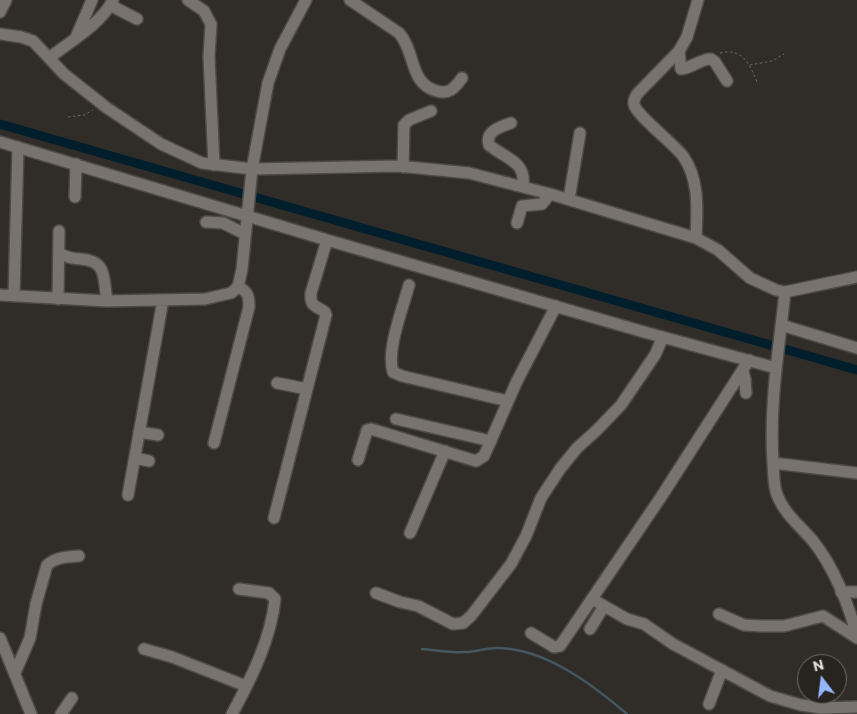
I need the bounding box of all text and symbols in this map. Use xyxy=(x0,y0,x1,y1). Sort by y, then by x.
north arrow xyxy=(797,654,847,704)
text: N xyxy=(811,655,826,675)

